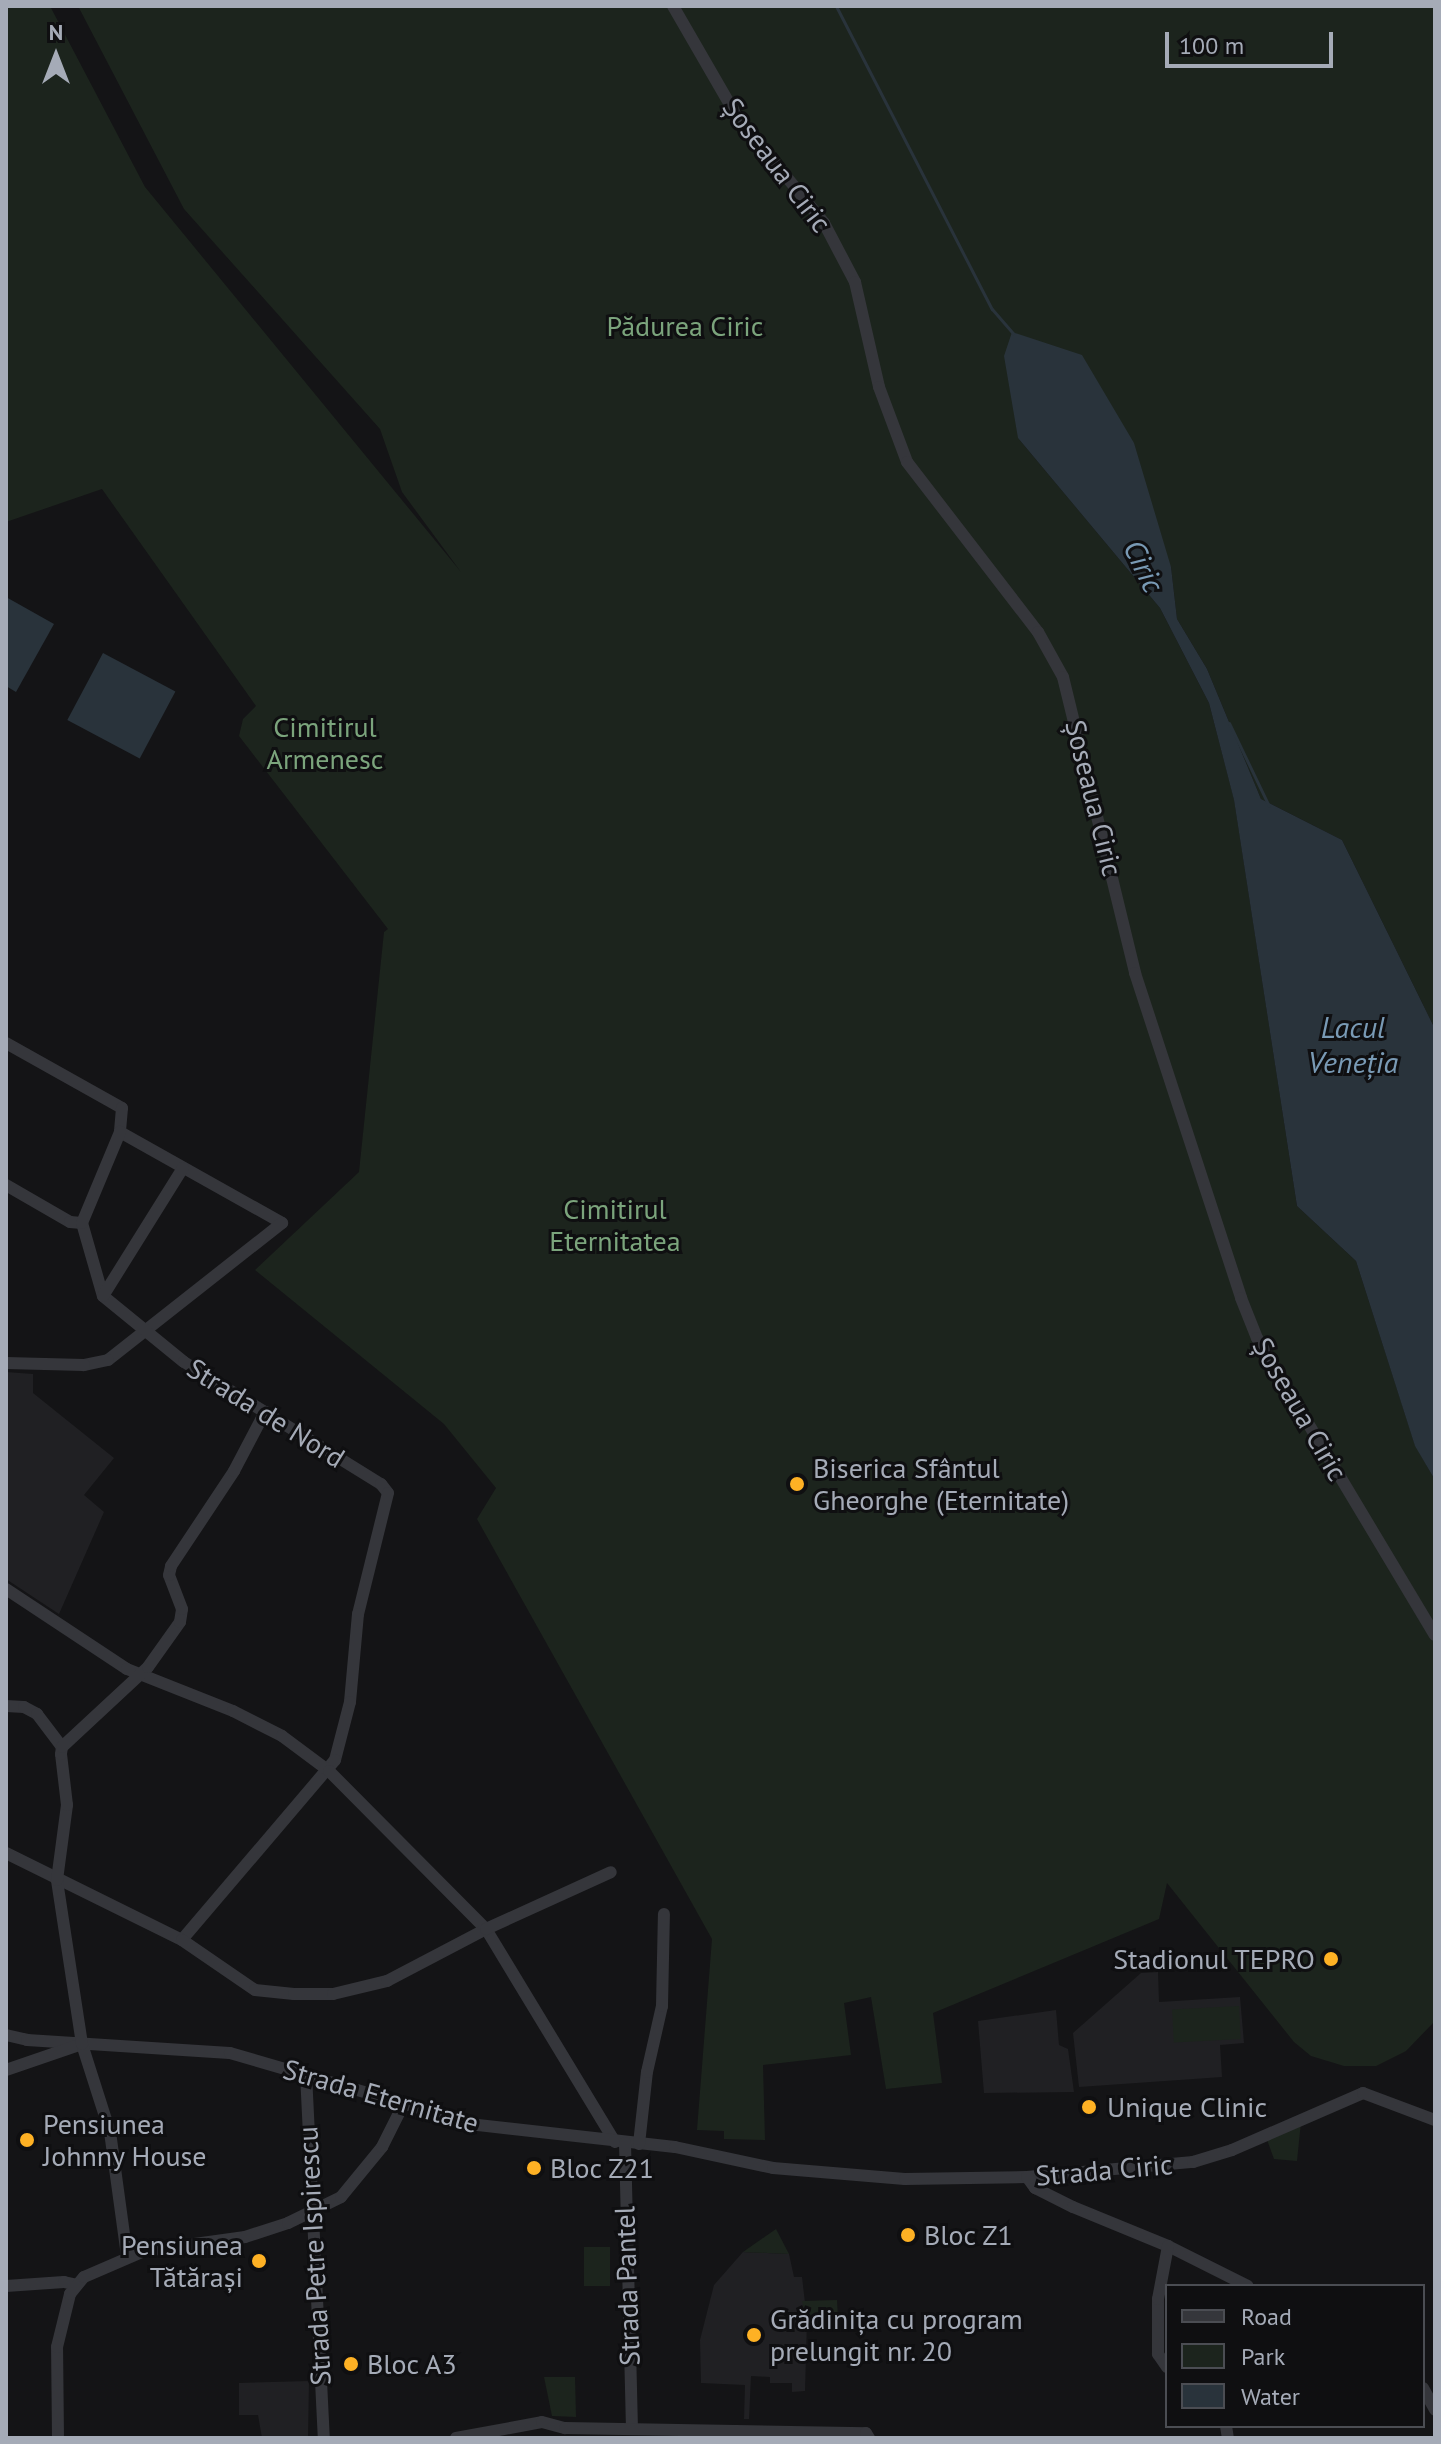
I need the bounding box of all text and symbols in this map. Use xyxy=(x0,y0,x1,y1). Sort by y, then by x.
north arrow xyxy=(16,16,96,96)
scale bar xyxy=(1169,16,1337,66)
text: N xyxy=(49,18,63,46)
text: 100 m xyxy=(1179,30,1244,61)
street label: Șoseaua Ciric xyxy=(716,91,838,239)
park label: Pădurea Ciric xyxy=(607,309,763,343)
water label: Ciric xyxy=(1116,534,1172,598)
park label: Cimitirul Armenesc xyxy=(267,710,383,776)
street label: Șoseaua Ciric xyxy=(1058,717,1130,879)
water label: Lacul Veneția xyxy=(1308,1009,1398,1080)
park label: Cimitirul Eternitatea xyxy=(549,1192,681,1258)
street label: Șoseaua Ciric xyxy=(1246,1332,1354,1486)
street label: Strada de Nord xyxy=(181,1351,351,1475)
place label: Biserica Sfântul Gheorghe (Eternitate) xyxy=(813,1451,1069,1517)
marker: Biserica Sfântul Gheorghe (Eternitate) xyxy=(788,1475,806,1493)
place label: Stadionul TEPRO xyxy=(1112,1942,1315,1976)
marker: Stadionul TEPRO xyxy=(1322,1950,1340,1968)
street label: Strada Eternitate xyxy=(279,2052,483,2140)
place label: Unique Clinic xyxy=(1107,2090,1267,2124)
marker: Unique Clinic xyxy=(1078,2096,1100,2118)
place label: Pensiunea Johnny House xyxy=(43,2107,208,2173)
street label: Strada Petre Ispirescu xyxy=(290,2125,338,2387)
marker: Pensiunea Johnny House xyxy=(18,2131,36,2149)
street label: Strada Ciric xyxy=(1034,2147,1174,2193)
place label: Bloc Z21 xyxy=(550,2151,655,2185)
marker: Bloc Z21 xyxy=(525,2159,543,2177)
street label: Strada Pantel xyxy=(607,2206,647,2366)
place label: Bloc Z1 xyxy=(924,2218,1014,2252)
marker: Bloc Z1 xyxy=(899,2226,917,2244)
place label: Pensiunea Tătărași xyxy=(121,2228,243,2294)
marker: Pensiunea Tătărași xyxy=(250,2252,268,2270)
legend xyxy=(1165,2284,1425,2428)
text: Road xyxy=(1241,2301,1292,2332)
place label: Grădinița cu program prelungit nr. 20 xyxy=(770,2302,1023,2368)
marker: Grădinița cu program prelungit nr. 20 xyxy=(745,2326,763,2344)
text: Park xyxy=(1241,2341,1285,2372)
place label: Bloc A3 xyxy=(367,2347,458,2381)
marker: Bloc A3 xyxy=(342,2355,360,2373)
text: Water xyxy=(1241,2381,1300,2412)

